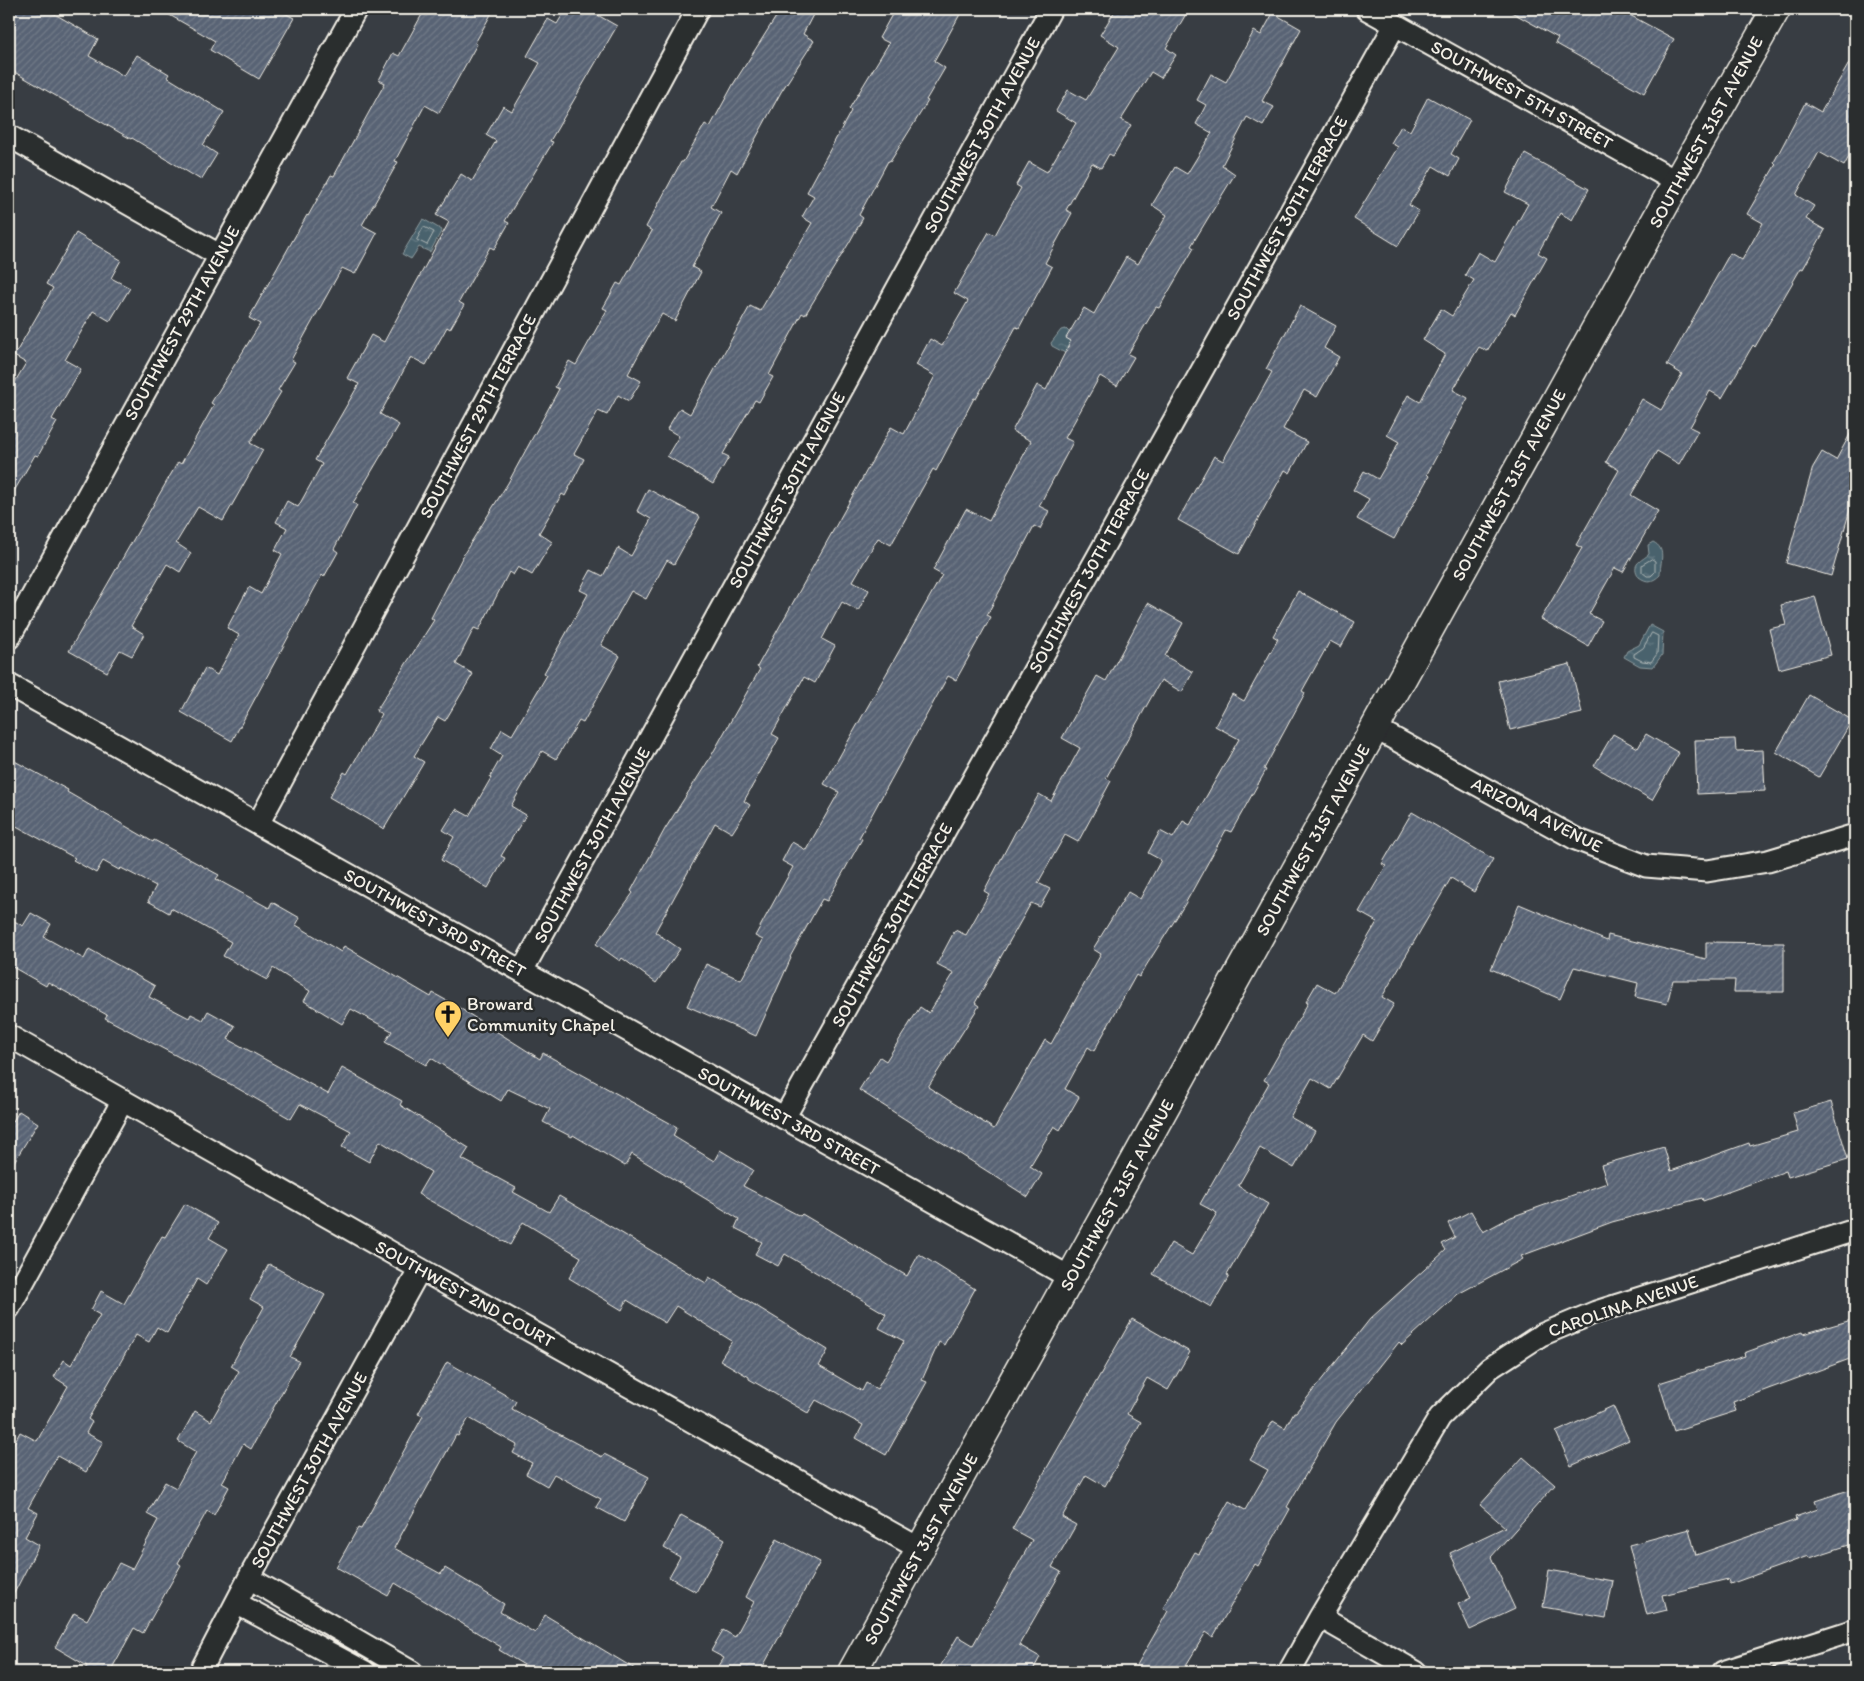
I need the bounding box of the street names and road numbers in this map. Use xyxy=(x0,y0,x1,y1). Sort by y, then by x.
street label: SOUTHWEST 31ST AVENUE xyxy=(1644,32,1768,232)
street label: SOUTHWEST 30TH AVENUE xyxy=(919,33,1045,237)
street label: SOUTHWEST 5TH STREET xyxy=(1427,36,1617,154)
street label: SOUTHWEST 30TH TERRACE xyxy=(1222,112,1352,324)
street label: SOUTHWEST 29TH AVENUE xyxy=(119,222,245,424)
street label: SOUTHWEST 29TH TERRACE xyxy=(415,310,541,522)
street label: SOUTHWEST 31ST AVENUE xyxy=(1447,385,1571,585)
street label: SOUTHWEST 30TH AVENUE xyxy=(724,388,850,592)
street label: SOUTHWEST 30TH TERRACE xyxy=(1024,465,1154,677)
street label: SOUTHWEST 31ST AVENUE xyxy=(1251,740,1375,940)
street label: SOUTHWEST 30TH AVENUE xyxy=(529,743,655,947)
street label: ARIZONA AVENUE xyxy=(1468,772,1606,858)
street label: SOUTHWEST 30TH TERRACE xyxy=(827,819,957,1031)
street label: SOUTHWEST 3RD STREET xyxy=(340,864,530,982)
street label: SOUTHWEST 3RD STREET xyxy=(694,1062,884,1180)
street label: SOUTHWEST 31ST AVENUE xyxy=(1055,1095,1179,1295)
street label: SOUTHWEST 2ND COURT xyxy=(371,1235,559,1353)
street label: CAROLINA AVENUE xyxy=(1545,1270,1701,1342)
street label: SOUTHWEST 30TH AVENUE xyxy=(246,1368,372,1572)
street label: SOUTHWEST 31ST AVENUE xyxy=(859,1449,983,1649)

